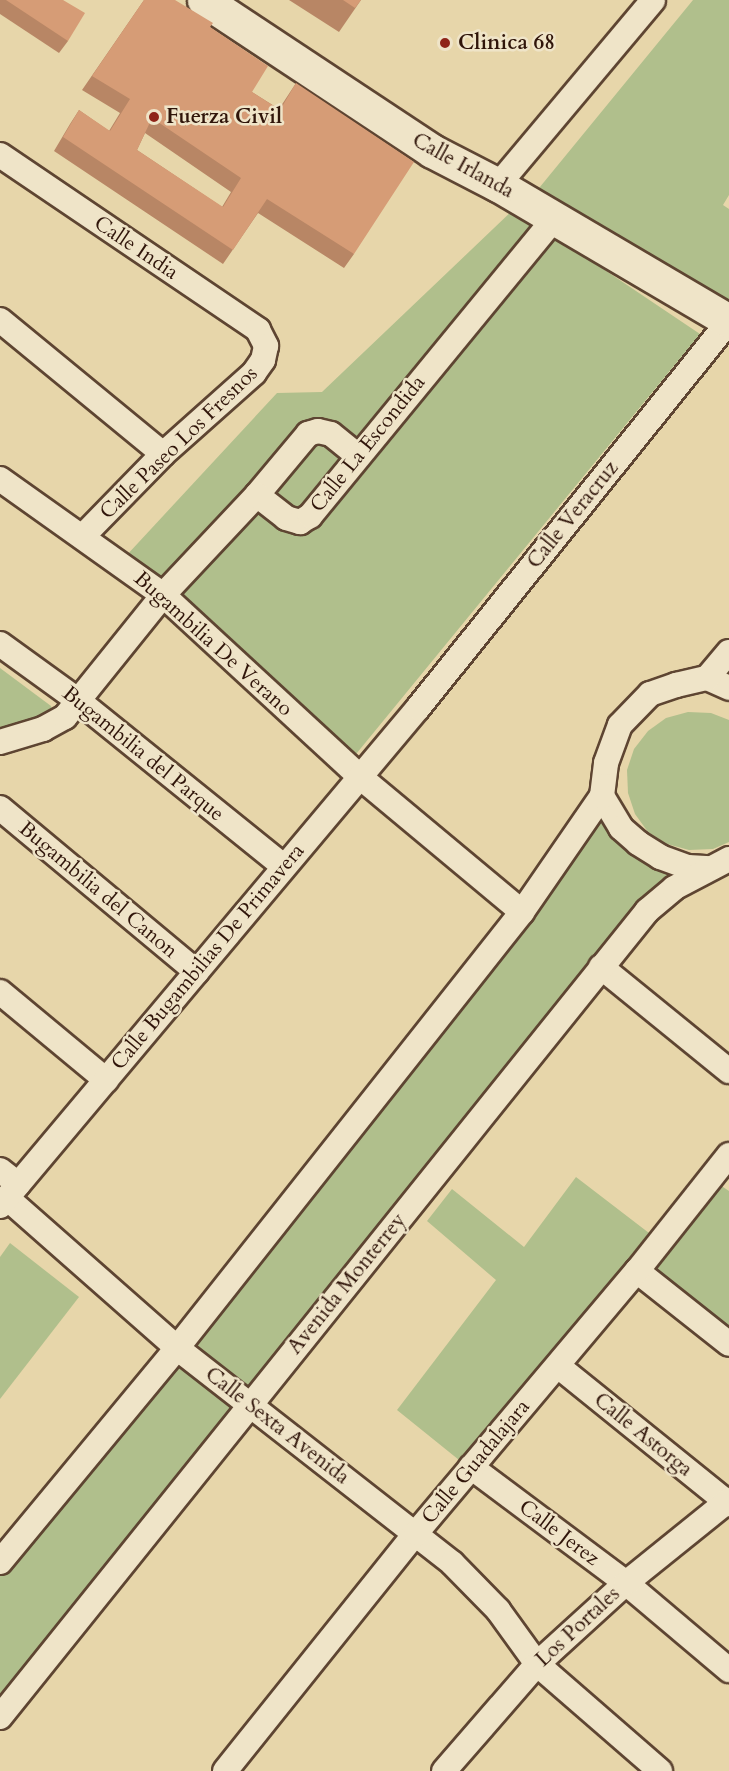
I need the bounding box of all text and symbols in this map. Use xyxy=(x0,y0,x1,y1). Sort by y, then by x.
place label: Clinica 68 xyxy=(458,30,555,56)
marker: Clinica 68 xyxy=(436,34,454,52)
place label: Fuerza Civil xyxy=(166,104,282,130)
marker: Fuerza Civil xyxy=(147,110,161,124)
street label: Calle Irlanda xyxy=(408,128,518,204)
street label: Calle India xyxy=(89,211,183,285)
street label: Calle Paseo Los Fresnos xyxy=(95,361,263,525)
street label: Calle La Escondida xyxy=(305,371,431,517)
street label: Calle Veracruz xyxy=(522,456,624,574)
street label: Bugambilia De Verano xyxy=(128,566,298,722)
street label: Bugambilia del Parque xyxy=(57,681,229,827)
street label: Bugambilia del Canon xyxy=(13,816,183,964)
street label: Calle Bugambilias De Primavera xyxy=(106,839,310,1075)
street label: Avenida Monterrey xyxy=(282,1208,412,1360)
street label: Calle Sexta Avenida xyxy=(200,1362,354,1490)
street label: Calle Astorga xyxy=(589,1388,697,1482)
street label: Calle Guadalajara xyxy=(417,1395,535,1529)
street label: Calle Jerez xyxy=(514,1495,604,1571)
street label: Los Portales xyxy=(531,1582,625,1672)

